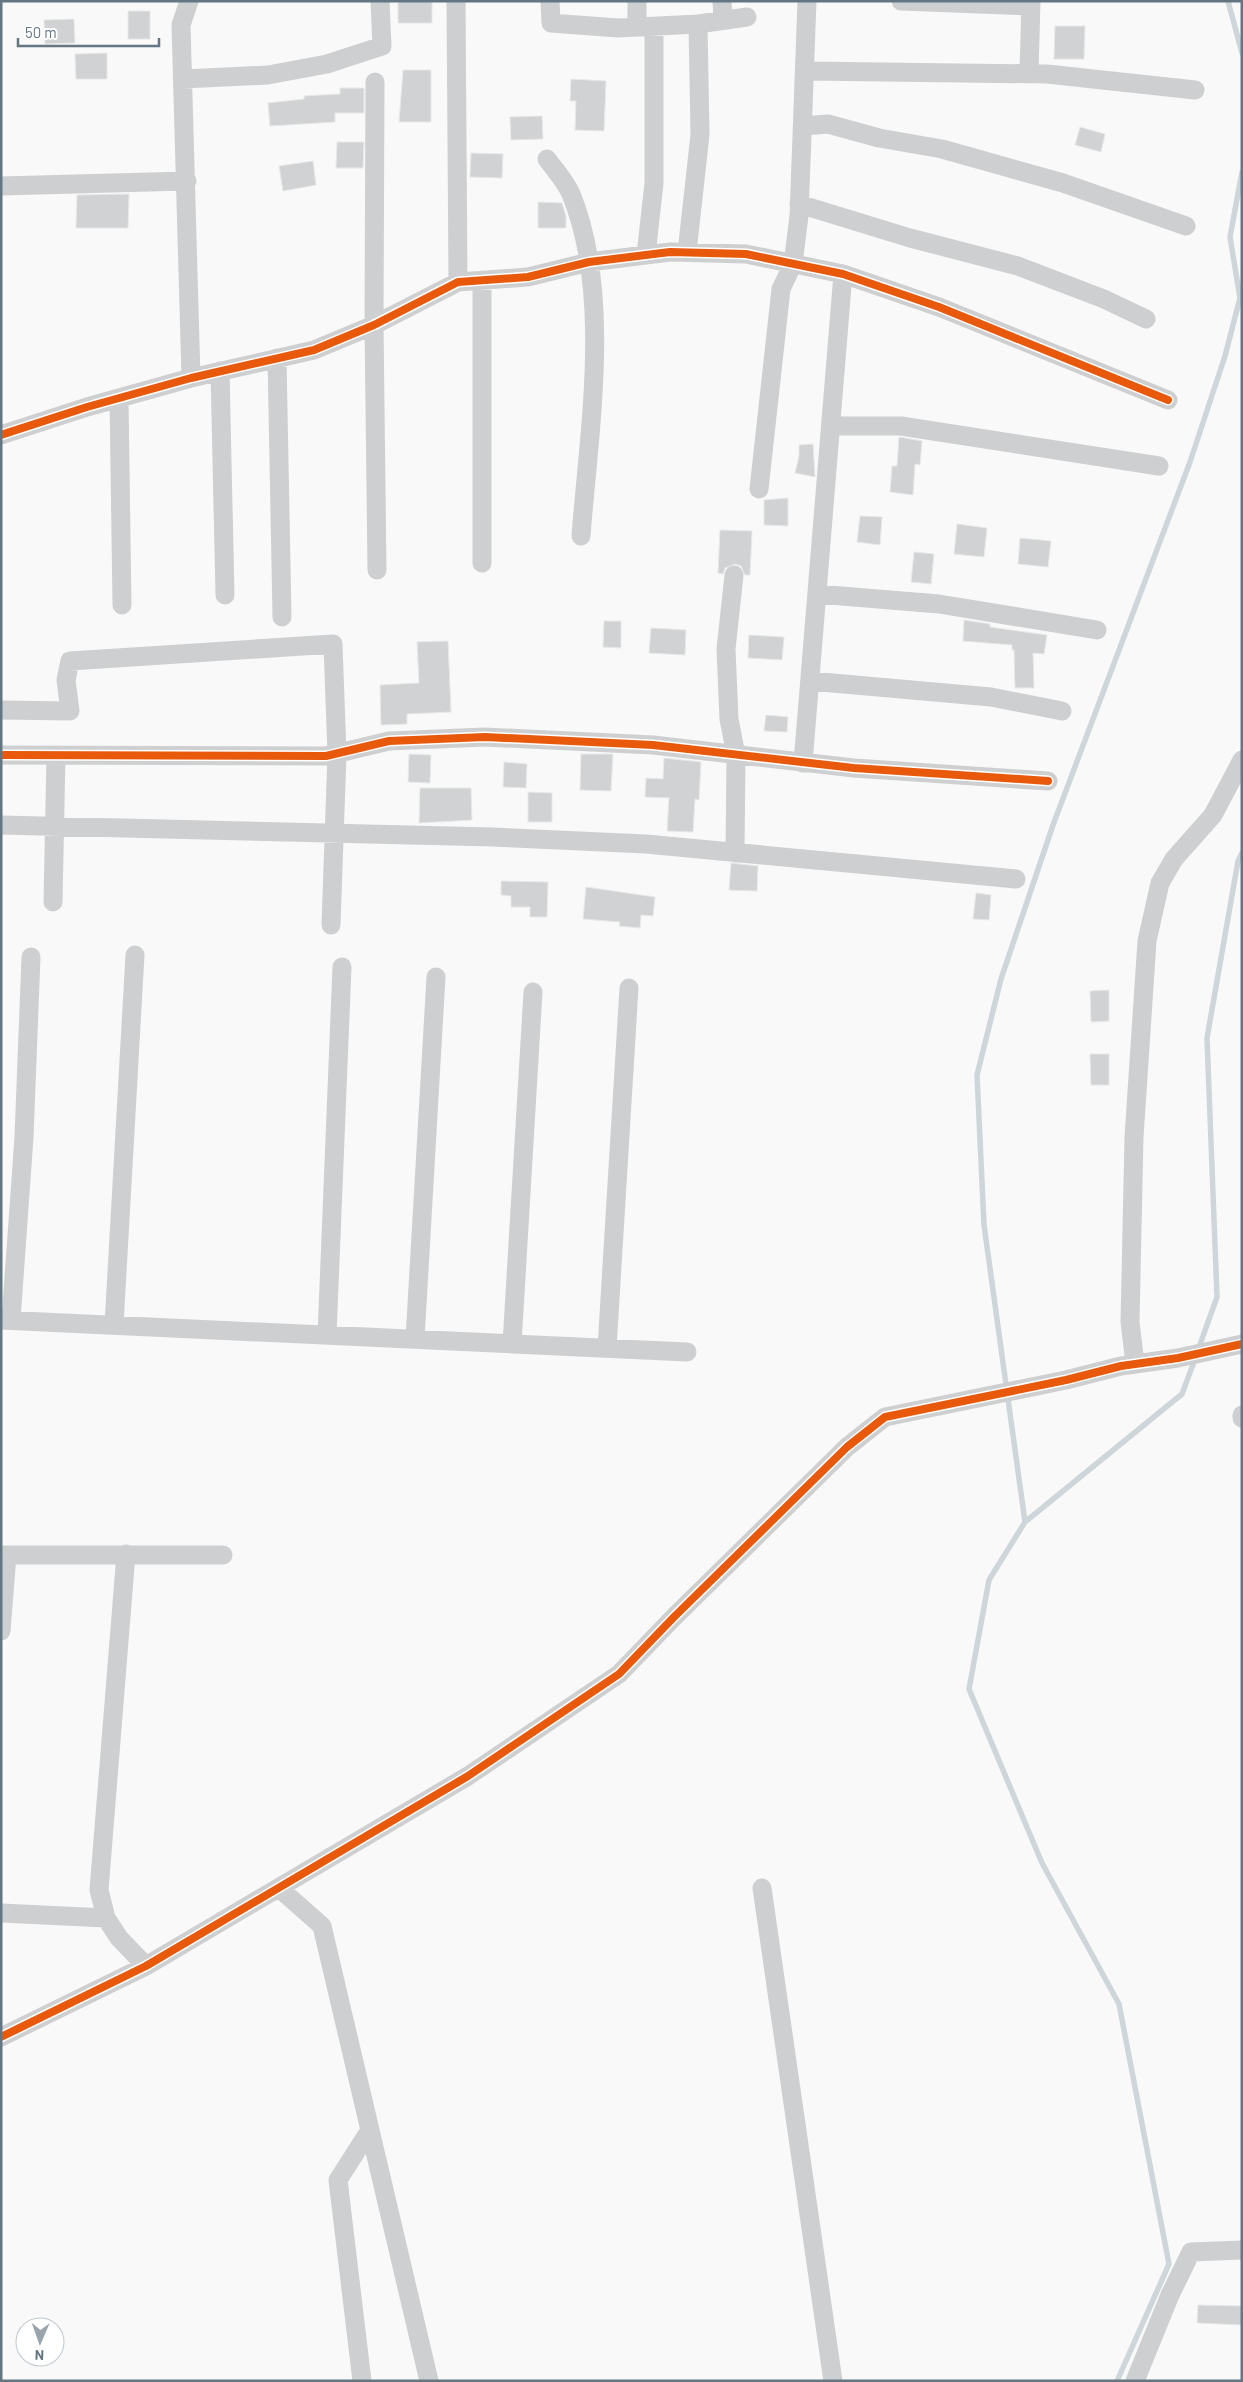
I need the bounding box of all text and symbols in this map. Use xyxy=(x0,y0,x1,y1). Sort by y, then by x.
scale bar xyxy=(18,15,159,47)
text: 50 m xyxy=(25,23,57,41)
north arrow xyxy=(15,2317,65,2367)
text: N xyxy=(35,2347,44,2364)

